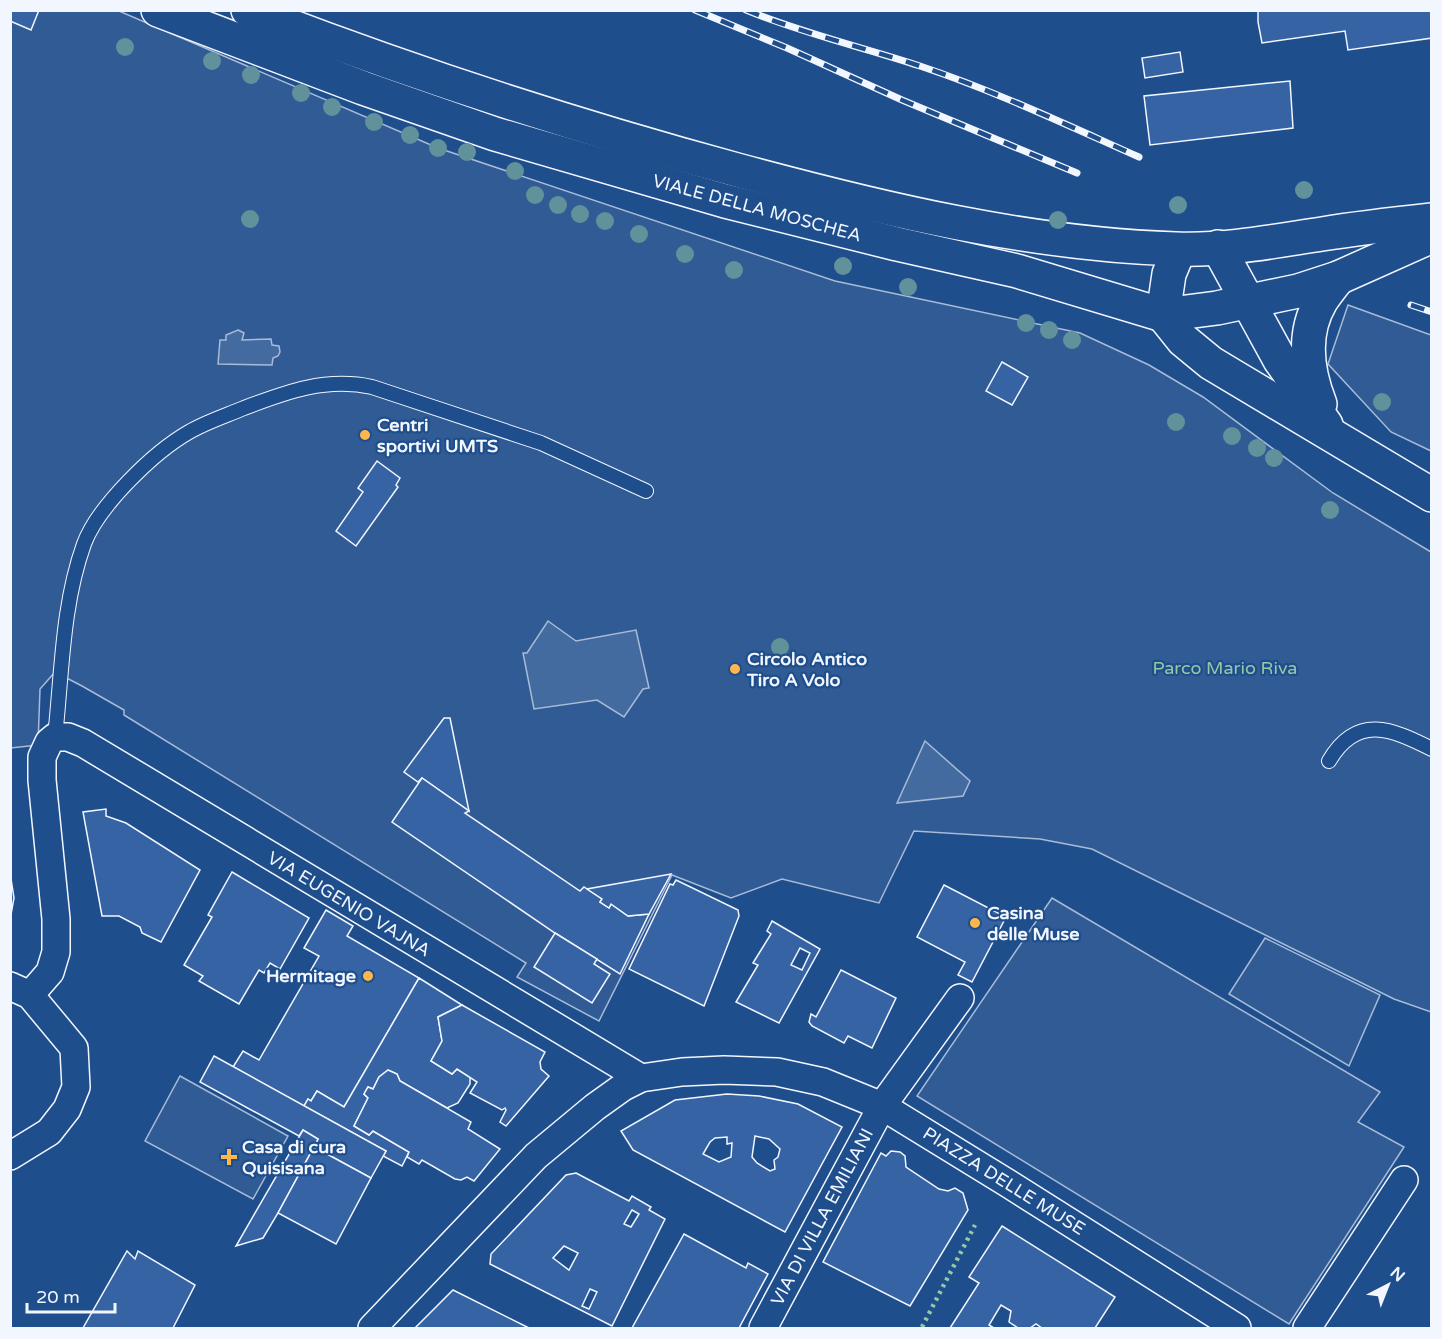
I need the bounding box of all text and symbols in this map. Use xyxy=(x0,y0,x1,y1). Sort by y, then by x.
street label: VIALE DELLA MOSCHEA xyxy=(650,170,864,246)
place label: Centri sportivi UMTS xyxy=(377,414,498,457)
marker: Centri sportivi UMTS xyxy=(358,428,372,442)
place label: Circolo Antico Tiro A Volo xyxy=(746,648,867,691)
park label: Parco Mario Riva xyxy=(1153,657,1297,679)
marker: Circolo Antico Tiro A Volo xyxy=(728,662,742,676)
street label: VIA EUGENIO VAJNA xyxy=(264,847,434,961)
place label: Casina delle Muse xyxy=(987,902,1079,945)
marker: Casina delle Muse xyxy=(968,916,982,930)
place label: Hermitage xyxy=(266,965,356,987)
marker: Hermitage xyxy=(361,969,375,983)
street label: PIAZZA DELLE MUSE xyxy=(919,1122,1089,1240)
street label: VIA DI VILLA EMILIANI xyxy=(766,1125,878,1309)
place label: Casa di cura Quisisana xyxy=(242,1136,346,1179)
marker: Casa di cura Quisisana xyxy=(220,1148,238,1166)
north arrow xyxy=(1358,1255,1418,1315)
text: N xyxy=(1386,1263,1409,1286)
scale bar xyxy=(27,1276,116,1314)
text: 20 m xyxy=(36,1286,80,1308)

